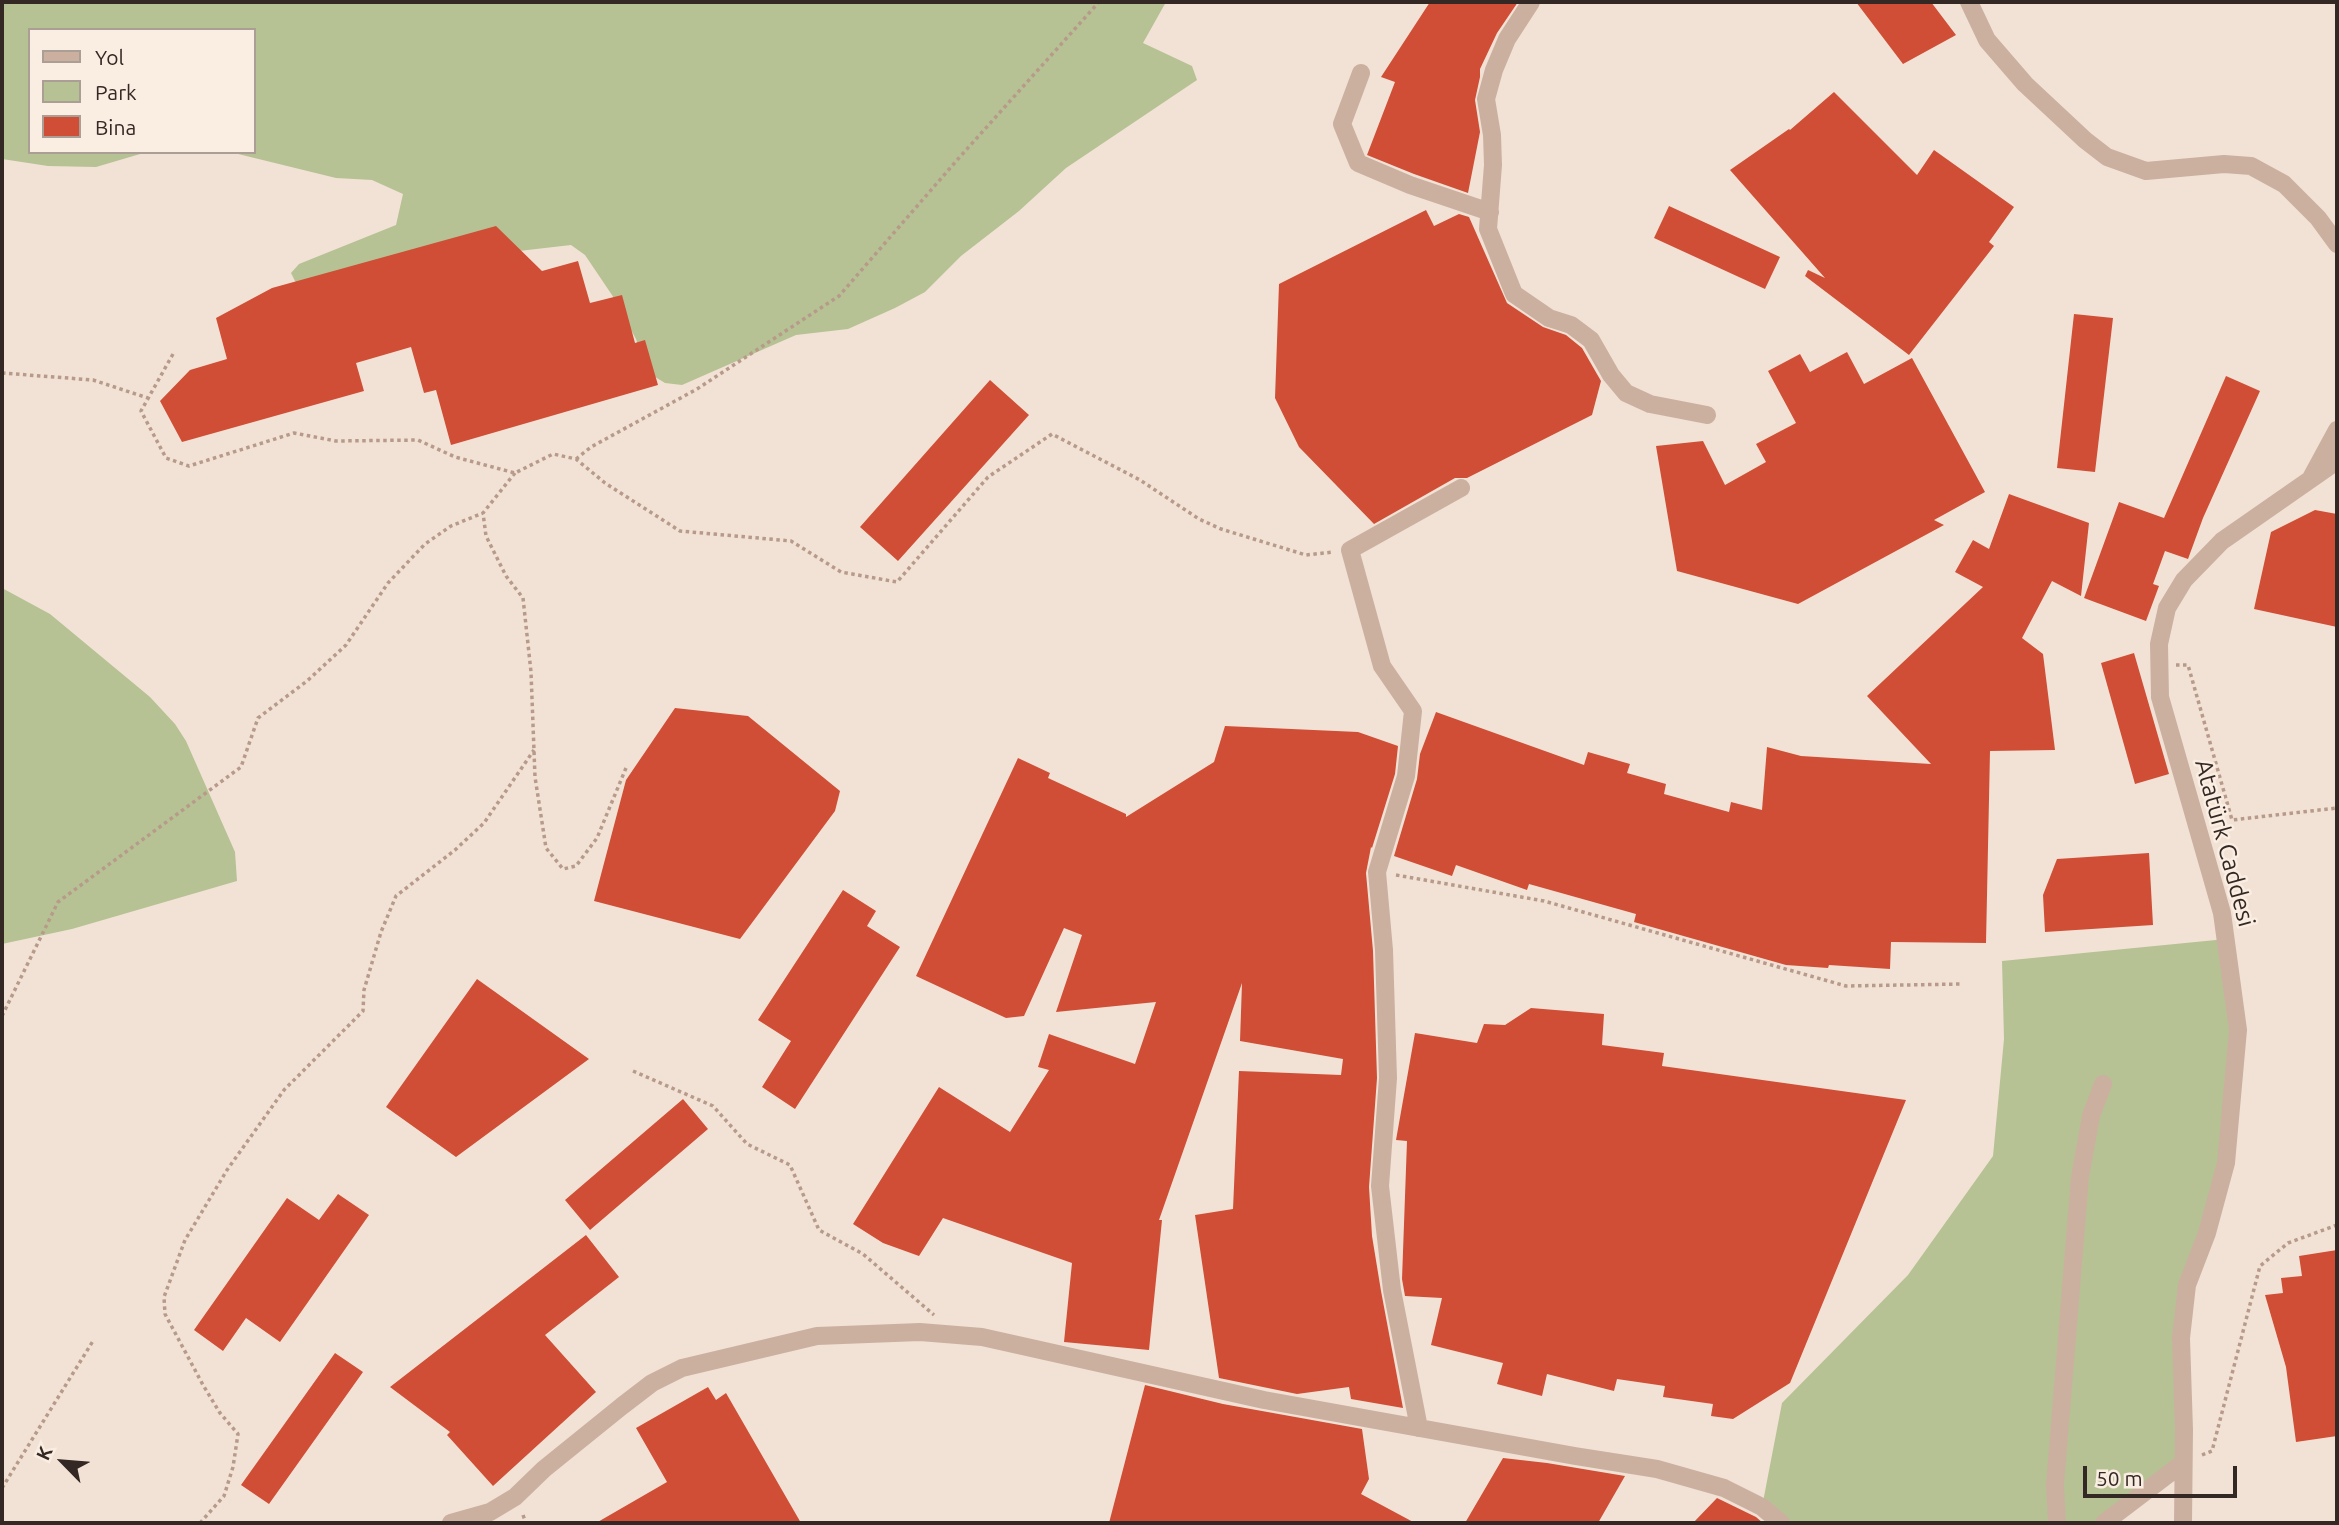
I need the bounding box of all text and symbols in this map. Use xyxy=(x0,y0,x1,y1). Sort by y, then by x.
legend xyxy=(28,28,256,154)
text: Yol xyxy=(95,45,124,69)
text: Park xyxy=(95,80,137,104)
text: Bina xyxy=(95,115,136,139)
street label: Atatürk Caddesi xyxy=(2189,756,2261,930)
north arrow xyxy=(28,1427,98,1497)
text: K xyxy=(31,1443,57,1464)
scale bar xyxy=(2087,1452,2241,1496)
text: 50 m xyxy=(2096,1466,2143,1490)

